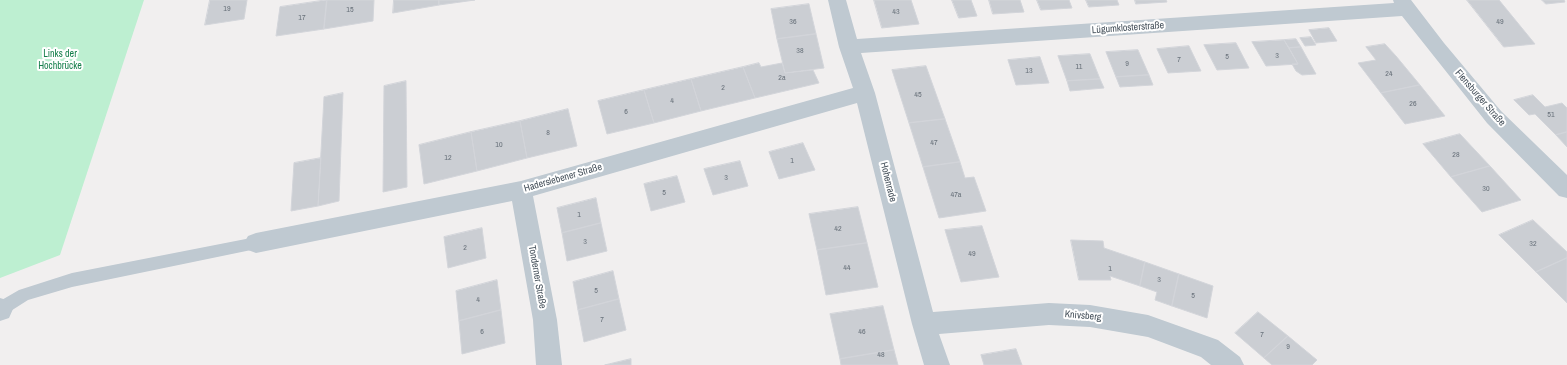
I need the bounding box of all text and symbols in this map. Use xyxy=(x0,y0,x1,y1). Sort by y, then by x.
house number: 19 xyxy=(223,4,231,14)
house number: 15 xyxy=(346,5,354,15)
house number: 43 xyxy=(892,7,900,17)
house number: 17 xyxy=(298,13,306,23)
house number: 36 xyxy=(789,17,797,27)
house number: 49 xyxy=(1496,17,1504,27)
street label: Lügumklosterstraße xyxy=(1091,19,1165,37)
house number: 38 xyxy=(796,46,804,56)
park label: Links der Hochbrücke xyxy=(38,48,82,72)
house number: 3 xyxy=(1275,51,1279,61)
house number: 5 xyxy=(1225,52,1229,62)
house number: 7 xyxy=(1177,55,1181,65)
house number: 9 xyxy=(1125,59,1129,69)
house number: 11 xyxy=(1076,62,1082,72)
house number: 13 xyxy=(1025,66,1033,76)
street label: Flensburger Straße xyxy=(1452,67,1508,129)
house number: 24 xyxy=(1385,69,1393,79)
house number: 2a xyxy=(778,73,786,83)
house number: 2 xyxy=(721,83,725,93)
house number: 45 xyxy=(914,90,922,100)
house number: 4 xyxy=(670,96,674,106)
house number: 26 xyxy=(1409,99,1417,109)
house number: 6 xyxy=(624,107,628,117)
house number: 51 xyxy=(1547,110,1555,120)
house number: 8 xyxy=(546,128,550,138)
house number: 47 xyxy=(930,138,938,148)
house number: 10 xyxy=(495,140,503,150)
house number: 28 xyxy=(1452,150,1460,160)
house number: 12 xyxy=(444,153,452,163)
house number: 1 xyxy=(790,156,794,166)
street label: Haderslebener Straße xyxy=(523,161,603,195)
street label: Hohenrade xyxy=(877,161,899,203)
house number: 3 xyxy=(724,173,728,183)
house number: 30 xyxy=(1482,184,1490,194)
house number: 5 xyxy=(662,188,666,198)
house number: 47a xyxy=(951,190,961,200)
house number: 1 xyxy=(577,210,581,220)
house number: 42 xyxy=(834,224,842,234)
house number: 3 xyxy=(583,237,587,247)
house number: 32 xyxy=(1529,239,1537,249)
house number: 2 xyxy=(463,243,467,253)
street label: Tonderner Straße xyxy=(526,245,548,309)
house number: 49 xyxy=(968,249,976,259)
house number: 44 xyxy=(843,263,851,273)
house number: 1 xyxy=(1108,264,1112,274)
house number: 3 xyxy=(1157,275,1161,285)
house number: 5 xyxy=(594,286,598,296)
house number: 5 xyxy=(1191,291,1195,301)
house number: 4 xyxy=(476,295,480,305)
street label: Knivsberg xyxy=(1064,308,1102,324)
house number: 7 xyxy=(600,315,604,325)
house number: 6 xyxy=(480,327,484,337)
house number: 46 xyxy=(858,327,866,337)
house number: 7 xyxy=(1260,330,1264,340)
house number: 9 xyxy=(1286,342,1290,352)
house number: 48 xyxy=(877,350,885,360)

